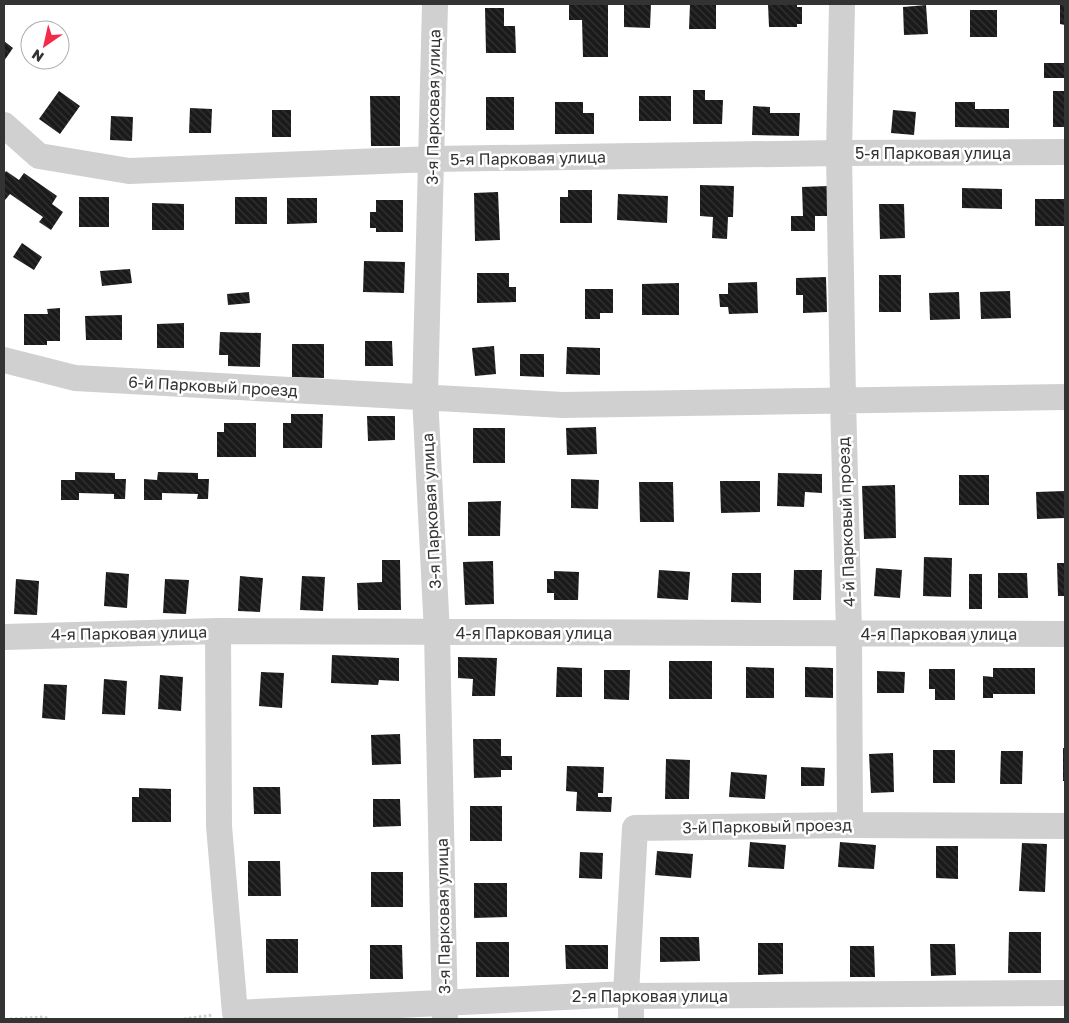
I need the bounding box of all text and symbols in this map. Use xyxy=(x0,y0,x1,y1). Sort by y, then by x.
north arrow xyxy=(20,20,70,70)
street label: 3-я Парковая улица xyxy=(422,29,444,185)
text: N xyxy=(28,46,47,66)
street label: 5-я Парковая улица xyxy=(855,143,1011,163)
street label: 5-я Парковая улица xyxy=(450,147,606,169)
street label: 6-й Парковый проезд xyxy=(128,372,299,400)
street label: 3-я Парковая улица xyxy=(417,433,445,589)
street label: 4-й Парковый проезд xyxy=(833,436,859,607)
street label: 4-я Парковая улица xyxy=(51,622,207,644)
street label: 4-я Парковая улица xyxy=(456,623,612,643)
street label: 4-я Парковая улица xyxy=(861,624,1017,644)
street label: 3-й Парковый проезд xyxy=(682,815,852,837)
street label: 3-я Парковая улица xyxy=(432,838,454,994)
street label: 2-я Парковая улица xyxy=(572,986,728,1006)

